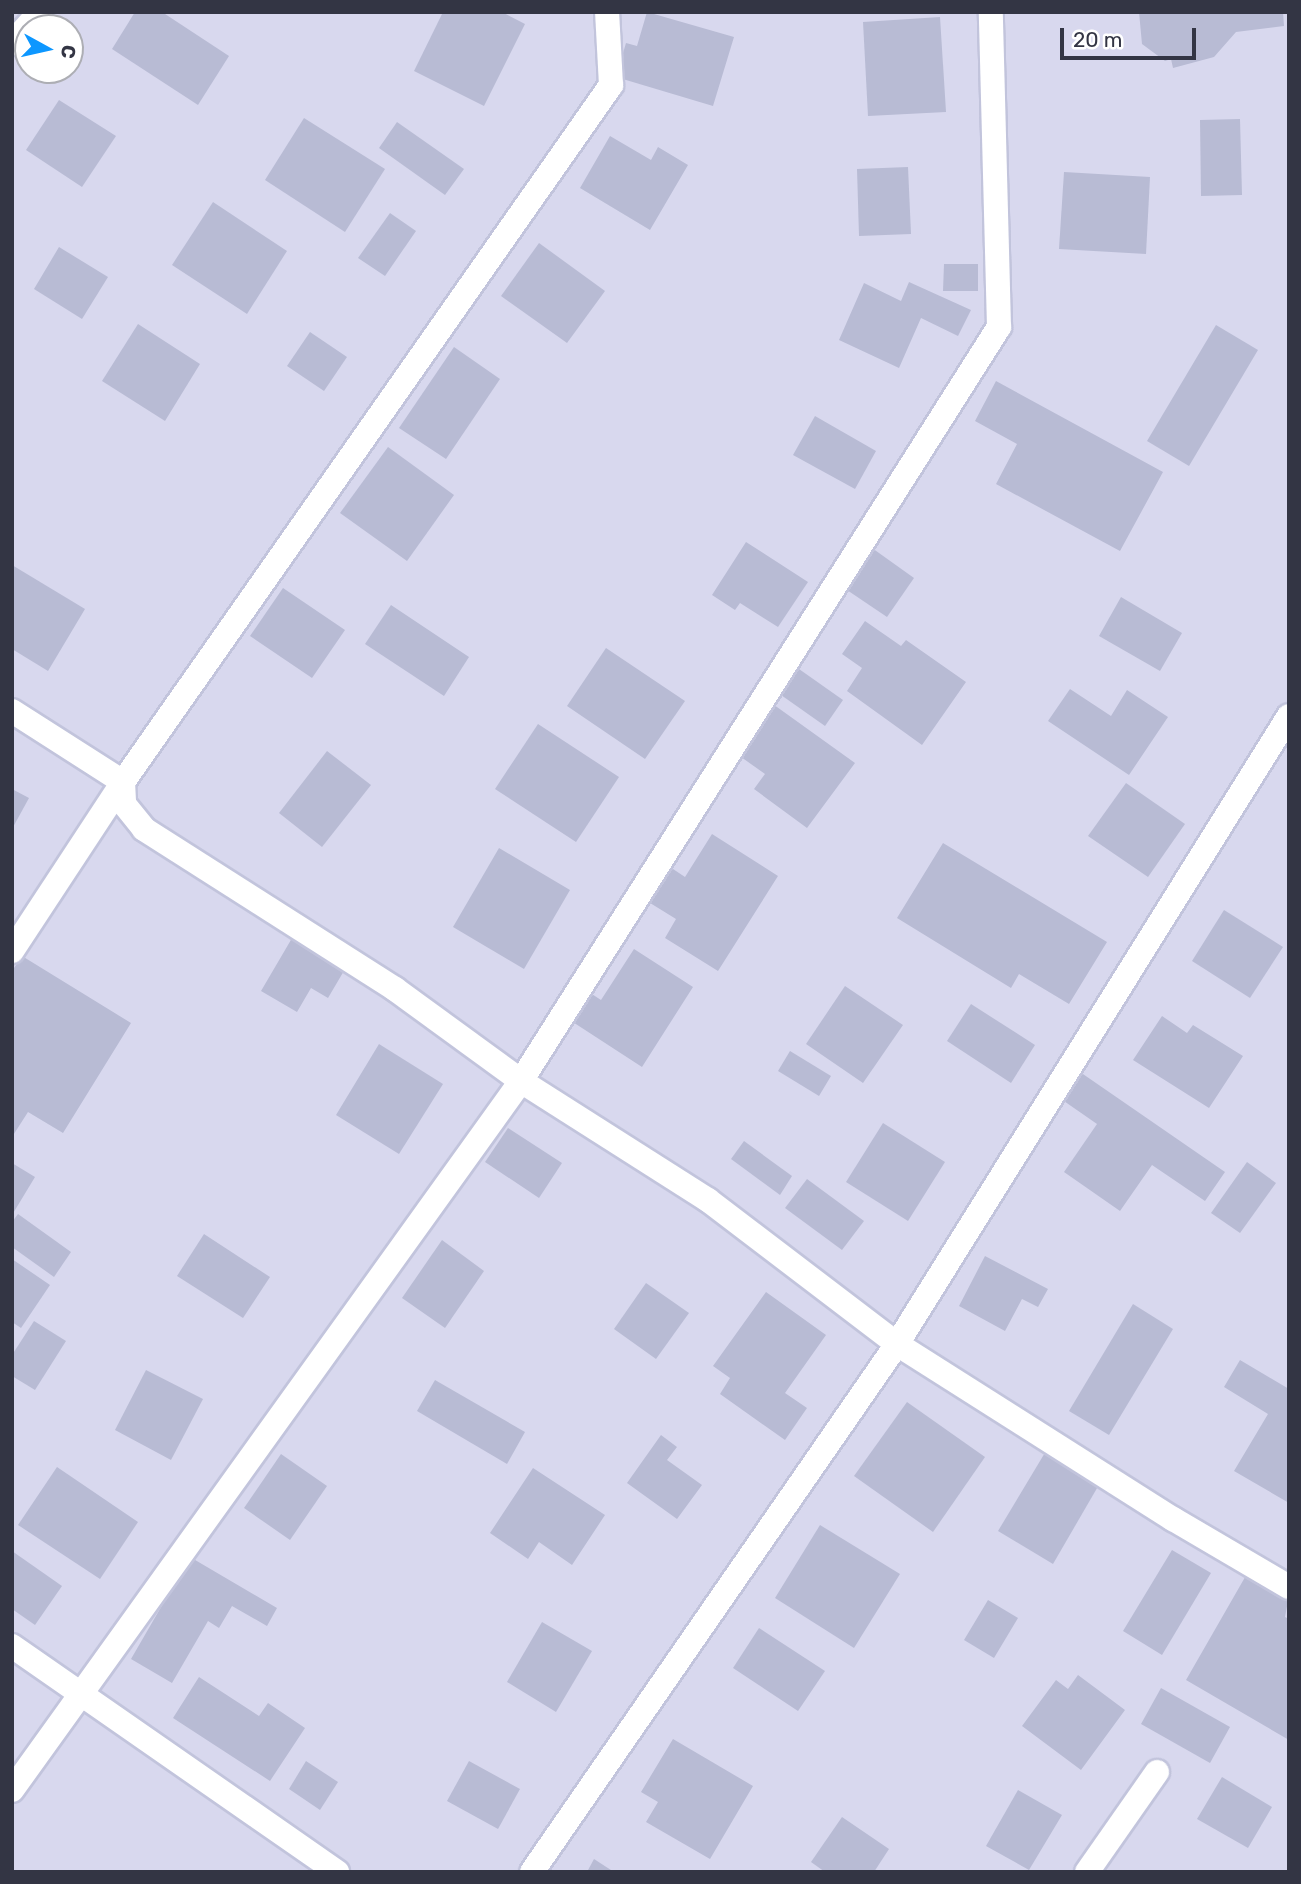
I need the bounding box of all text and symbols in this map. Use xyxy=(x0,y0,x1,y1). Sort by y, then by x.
north arrow xyxy=(14,14,84,84)
scale bar xyxy=(1063,14,1200,58)
text: 20 m xyxy=(1073,27,1122,52)
text: С xyxy=(56,44,81,60)

